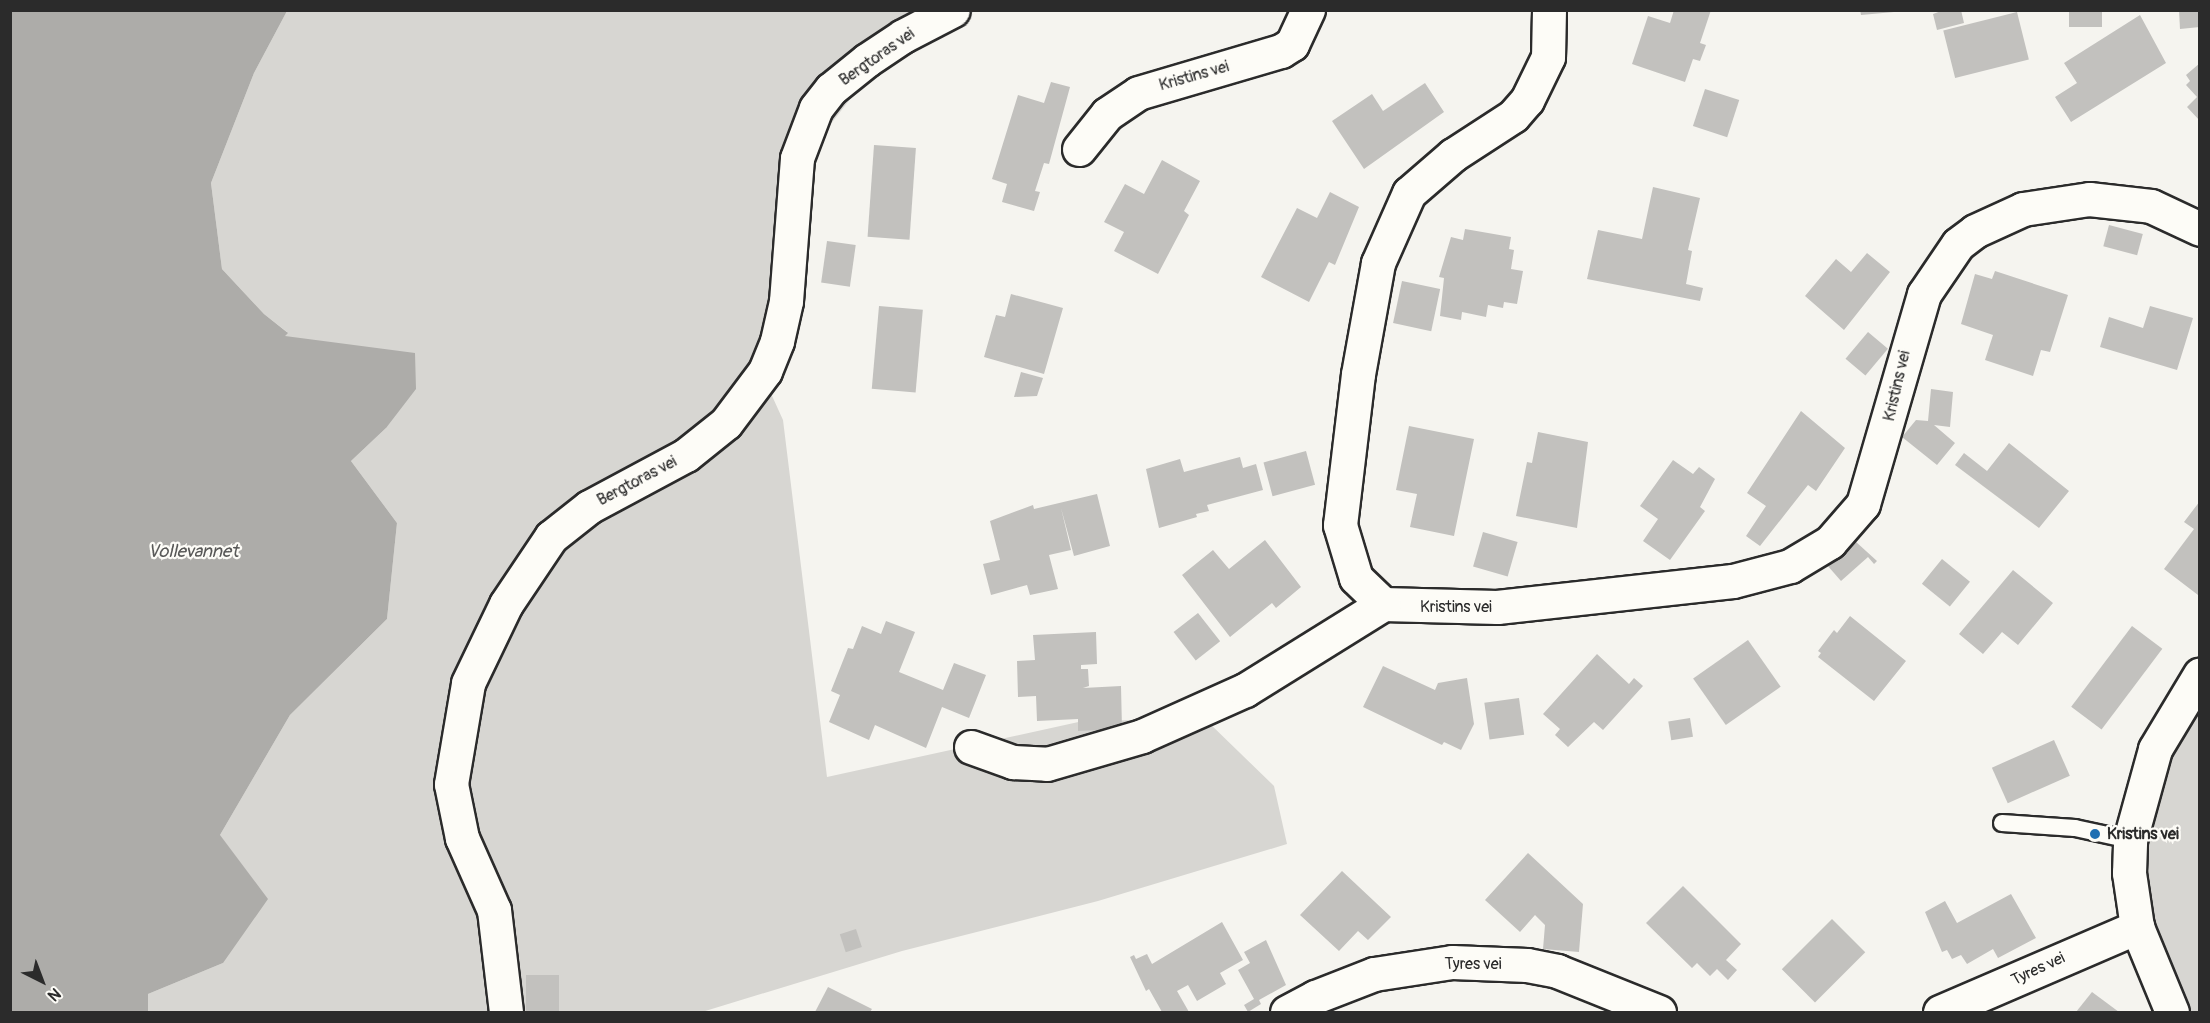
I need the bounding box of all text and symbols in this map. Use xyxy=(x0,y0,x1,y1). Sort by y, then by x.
street label: Bergtoras vei xyxy=(836,24,918,90)
street label: Kristins vei xyxy=(1157,57,1231,95)
street label: Kristins vei xyxy=(1880,349,1914,423)
street label: Bergtoras vei xyxy=(594,452,680,510)
water label: Vollevannet xyxy=(148,541,238,563)
street label: Kristins vei xyxy=(1420,597,1492,617)
place label: Kristins vei xyxy=(2107,824,2179,844)
marker: Kristins vei xyxy=(2088,827,2102,841)
street label: Tyres vei xyxy=(2008,948,2068,990)
north arrow xyxy=(12,951,72,1011)
street label: Tyres vei xyxy=(1444,954,1502,974)
text: N xyxy=(43,983,65,1005)

